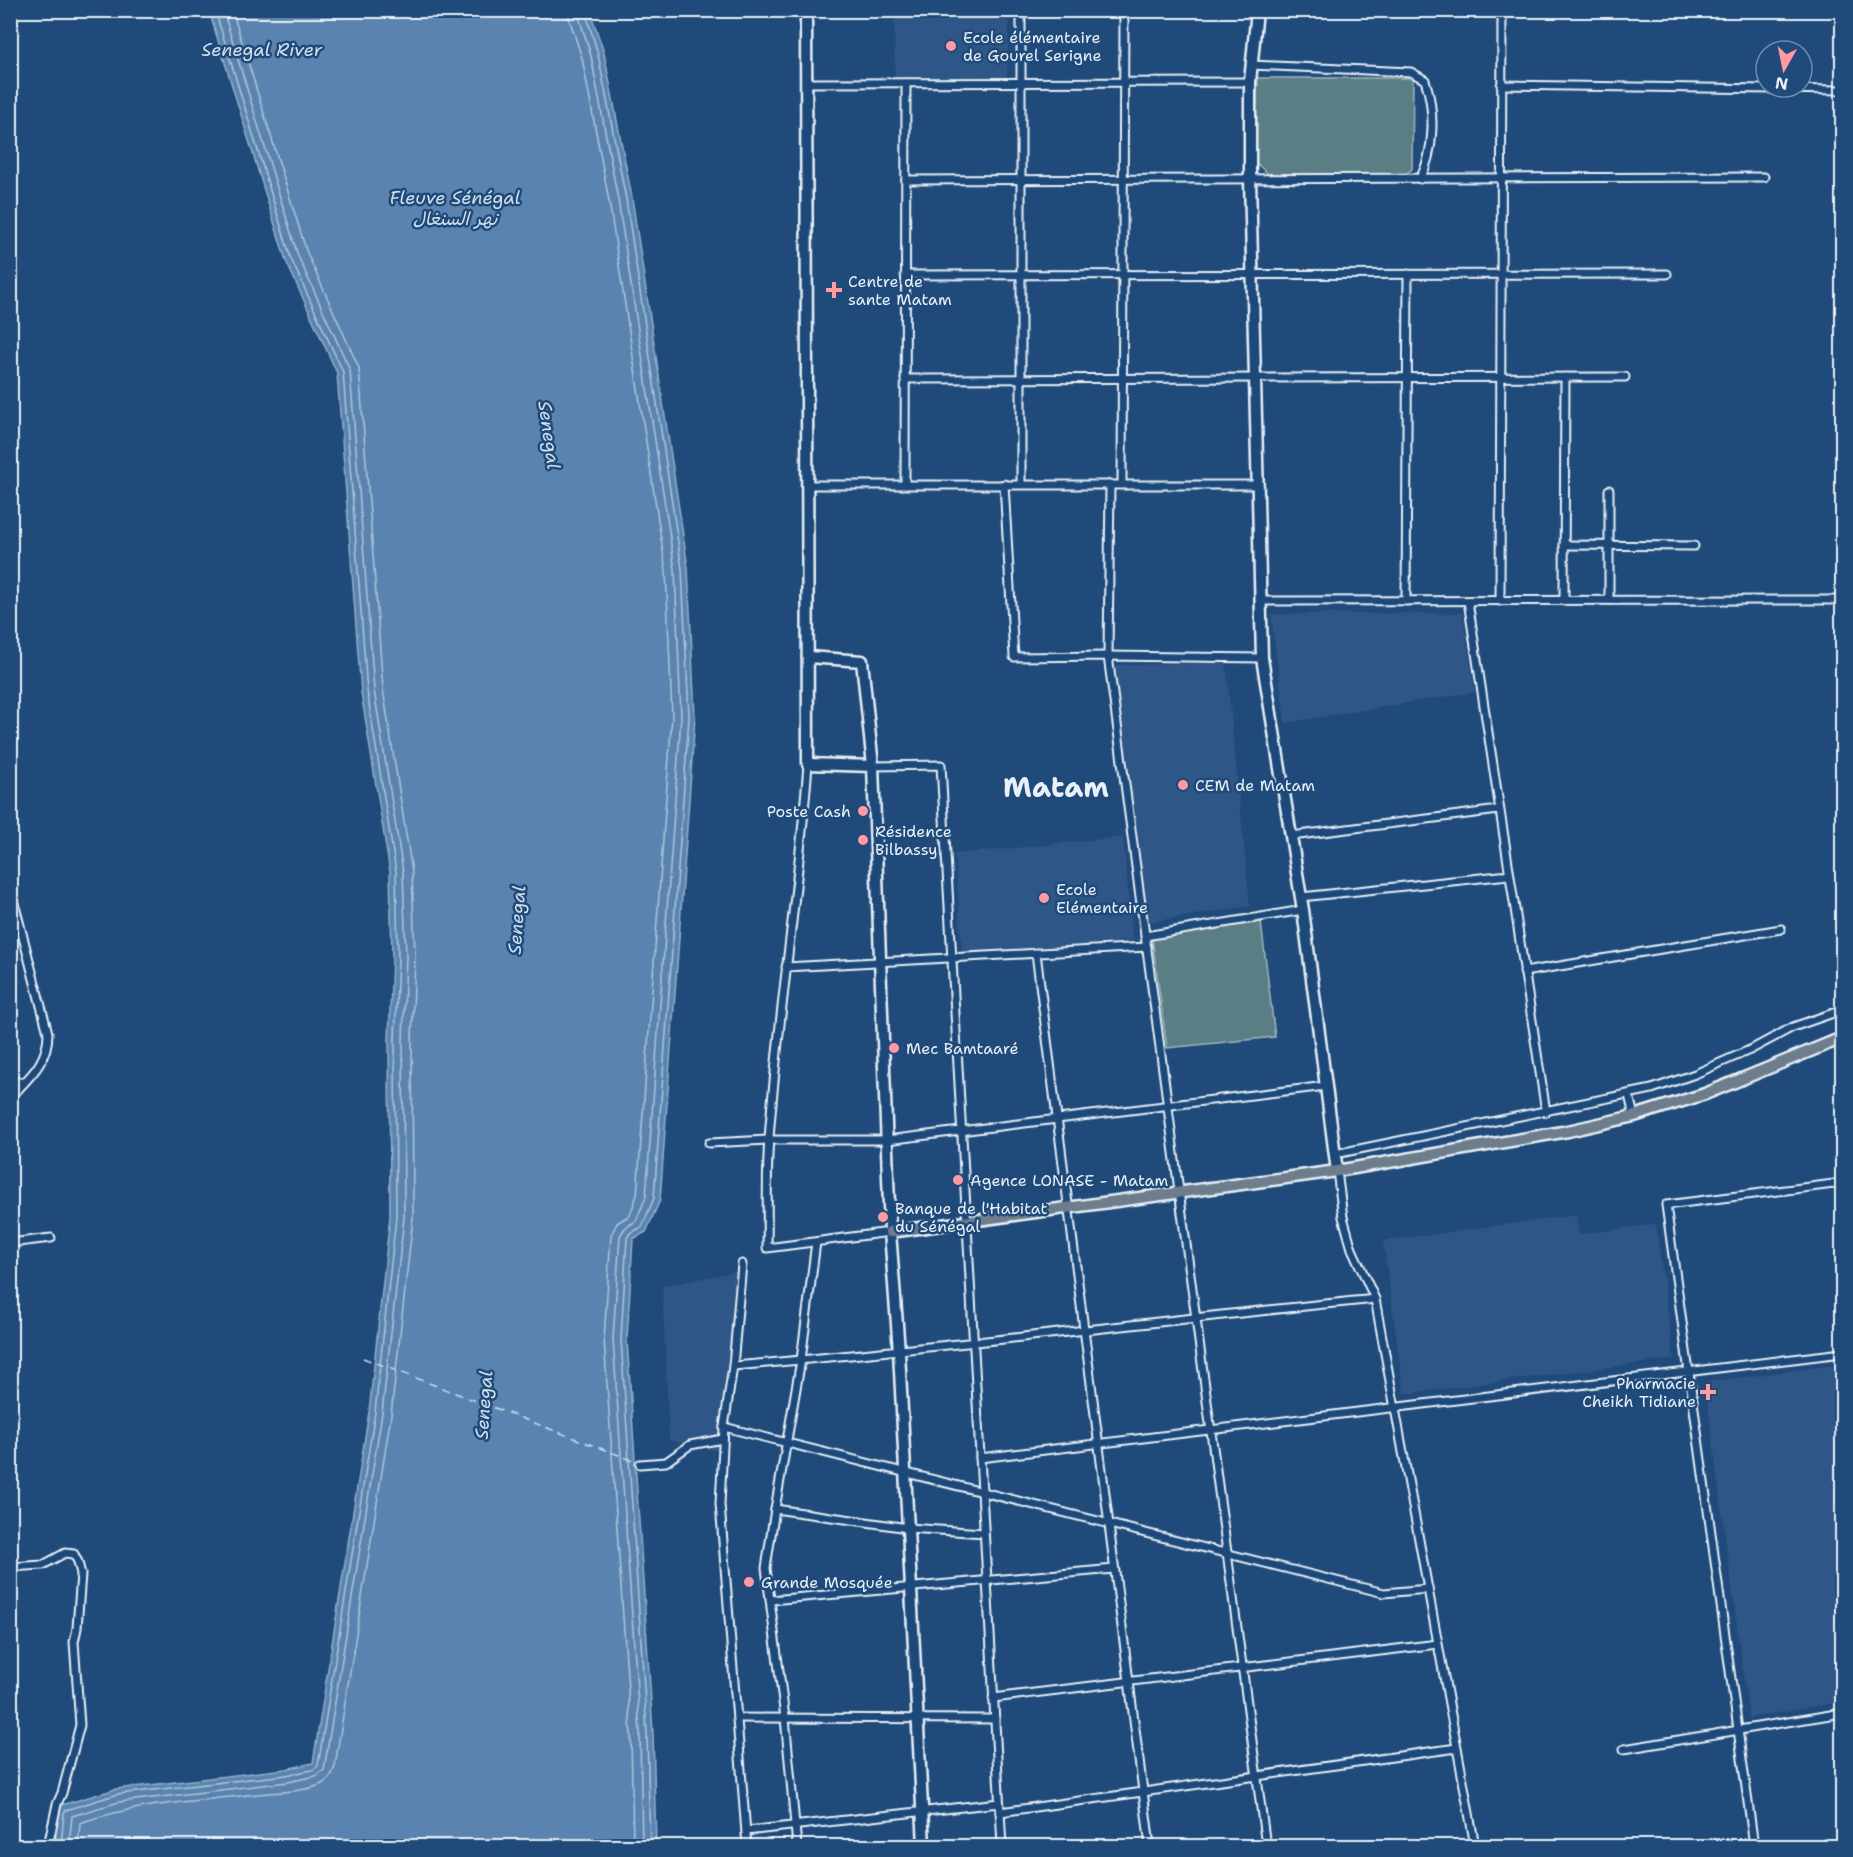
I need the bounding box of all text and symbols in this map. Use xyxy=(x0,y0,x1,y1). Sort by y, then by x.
place label: Ecole élémentaire de Gourel Serigne xyxy=(963,27,1102,66)
water label: Senegal River xyxy=(202,38,323,62)
marker: Ecole élémentaire de Gourel Serigne xyxy=(944,39,958,53)
north arrow xyxy=(1754,39,1814,99)
text: N xyxy=(1774,72,1790,95)
water label: Fleuve Sénégal نهر السنغال xyxy=(390,186,521,231)
place label: Centre de sante Matam xyxy=(848,271,952,310)
marker: Centre de sante Matam xyxy=(825,281,843,299)
water label: Senegal xyxy=(532,399,566,471)
district label: Matam xyxy=(1003,768,1109,806)
place label: CEM de Matam xyxy=(1195,775,1315,796)
marker: CEM de Matam xyxy=(1176,778,1190,792)
place label: Poste Cash xyxy=(767,801,851,822)
marker: Poste Cash xyxy=(856,804,870,818)
place label: Résidence Bilbassy xyxy=(875,821,952,860)
marker: Résidence Bilbassy xyxy=(856,833,870,847)
place label: Ecole Elémentaire xyxy=(1056,879,1148,918)
water label: Senegal xyxy=(503,885,531,955)
marker: Ecole Elémentaire xyxy=(1037,891,1051,905)
place label: Mec Bamtaaré xyxy=(906,1038,1019,1059)
marker: Mec Bamtaaré xyxy=(887,1041,901,1055)
place label: Agence LONASE - Matam xyxy=(970,1170,1169,1191)
marker: Agence LONASE - Matam xyxy=(951,1173,965,1187)
place label: Banque de l'Habitat du Sénégal xyxy=(895,1198,1048,1237)
marker: Banque de l'Habitat du Sénégal xyxy=(876,1210,890,1224)
water label: Senegal xyxy=(470,1370,498,1440)
place label: Pharmacie Cheikh Tidiane xyxy=(1582,1373,1696,1412)
marker: Pharmacie Cheikh Tidiane xyxy=(1701,1385,1715,1399)
place label: Grande Mosquée xyxy=(761,1572,893,1593)
marker: Grande Mosquée xyxy=(742,1575,756,1589)

